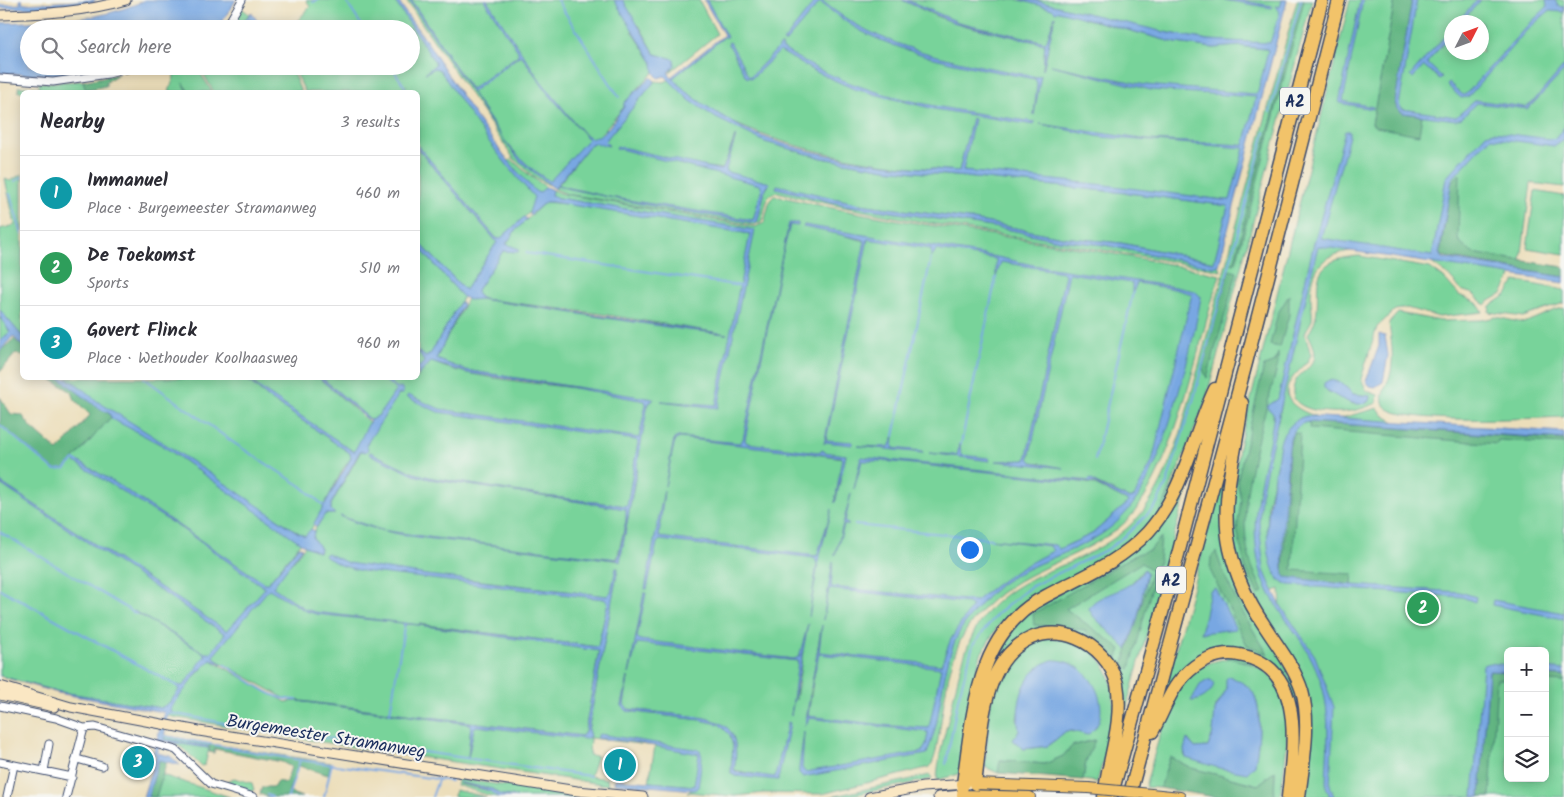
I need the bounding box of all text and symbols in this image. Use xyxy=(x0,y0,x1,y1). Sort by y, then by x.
north arrow xyxy=(1444,15,1489,60)
search box xyxy=(20,20,420,75)
text: Search here xyxy=(78,33,172,63)
icon: search xyxy=(38,34,66,62)
road number: A2 xyxy=(1280,88,1310,114)
text: Nearby xyxy=(40,106,105,139)
text: 3 results xyxy=(341,110,400,135)
text: Immanuel xyxy=(87,166,168,196)
text: 1 xyxy=(54,181,58,206)
text: 460 m xyxy=(355,181,400,206)
text: Place · Burgemeester Stramanweg xyxy=(87,196,317,221)
text: De Toekomst xyxy=(87,241,196,271)
text: 2 xyxy=(51,256,61,281)
text: 510 m xyxy=(359,256,400,281)
text: Sports xyxy=(87,271,129,296)
text: Govert Flinck xyxy=(87,316,197,346)
text: 3 xyxy=(52,331,60,356)
text: 960 m xyxy=(356,331,400,356)
text: Place · Wethouder Koolhaasweg xyxy=(87,346,298,371)
your location xyxy=(957,537,983,563)
road number: A2 xyxy=(1156,566,1186,594)
pin: 2 xyxy=(1407,589,1439,627)
map controls xyxy=(1504,647,1549,782)
button: + xyxy=(1504,647,1549,692)
button: − xyxy=(1504,692,1549,737)
street label: Burgemeester Stramanweg xyxy=(224,707,427,768)
button: layers xyxy=(1504,737,1549,782)
pin: 3 xyxy=(122,743,154,781)
pin: 1 xyxy=(604,746,636,784)

